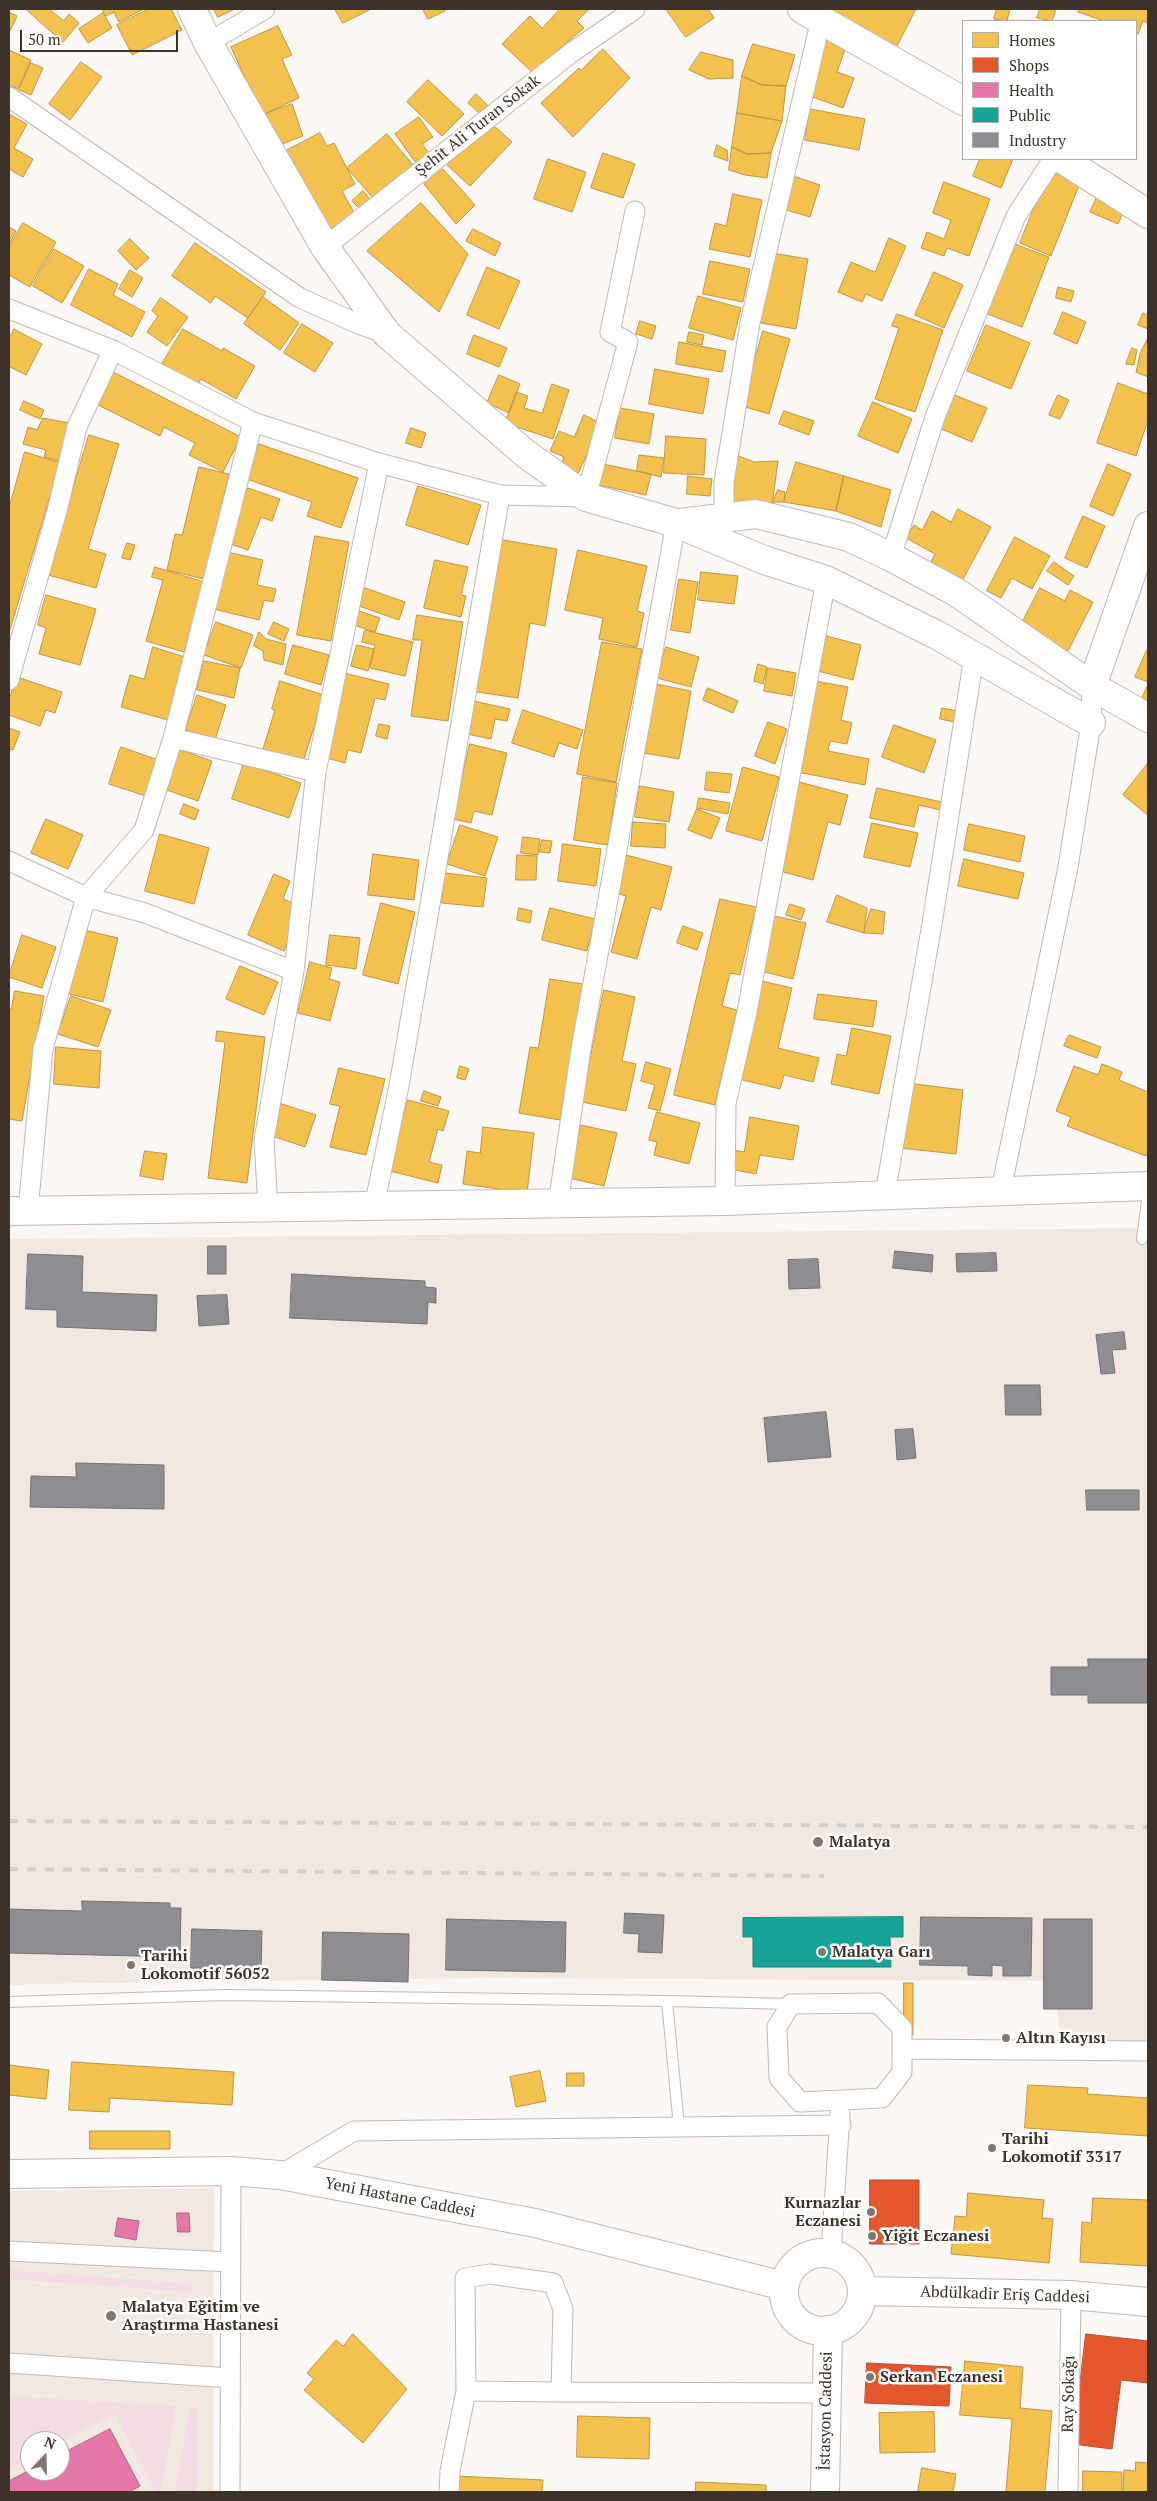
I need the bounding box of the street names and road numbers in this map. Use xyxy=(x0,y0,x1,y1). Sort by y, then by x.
street label: Şehit Ali Turan Sokak xyxy=(412,71,544,181)
street label: Yeni Hastane Caddesi xyxy=(323,2174,477,2222)
street label: Abdülkadir Eriş Caddesi xyxy=(920,2282,1090,2308)
street label: İstasyon Caddesi xyxy=(815,2351,837,2471)
street label: Ray Sokağı xyxy=(1059,2355,1079,2433)

